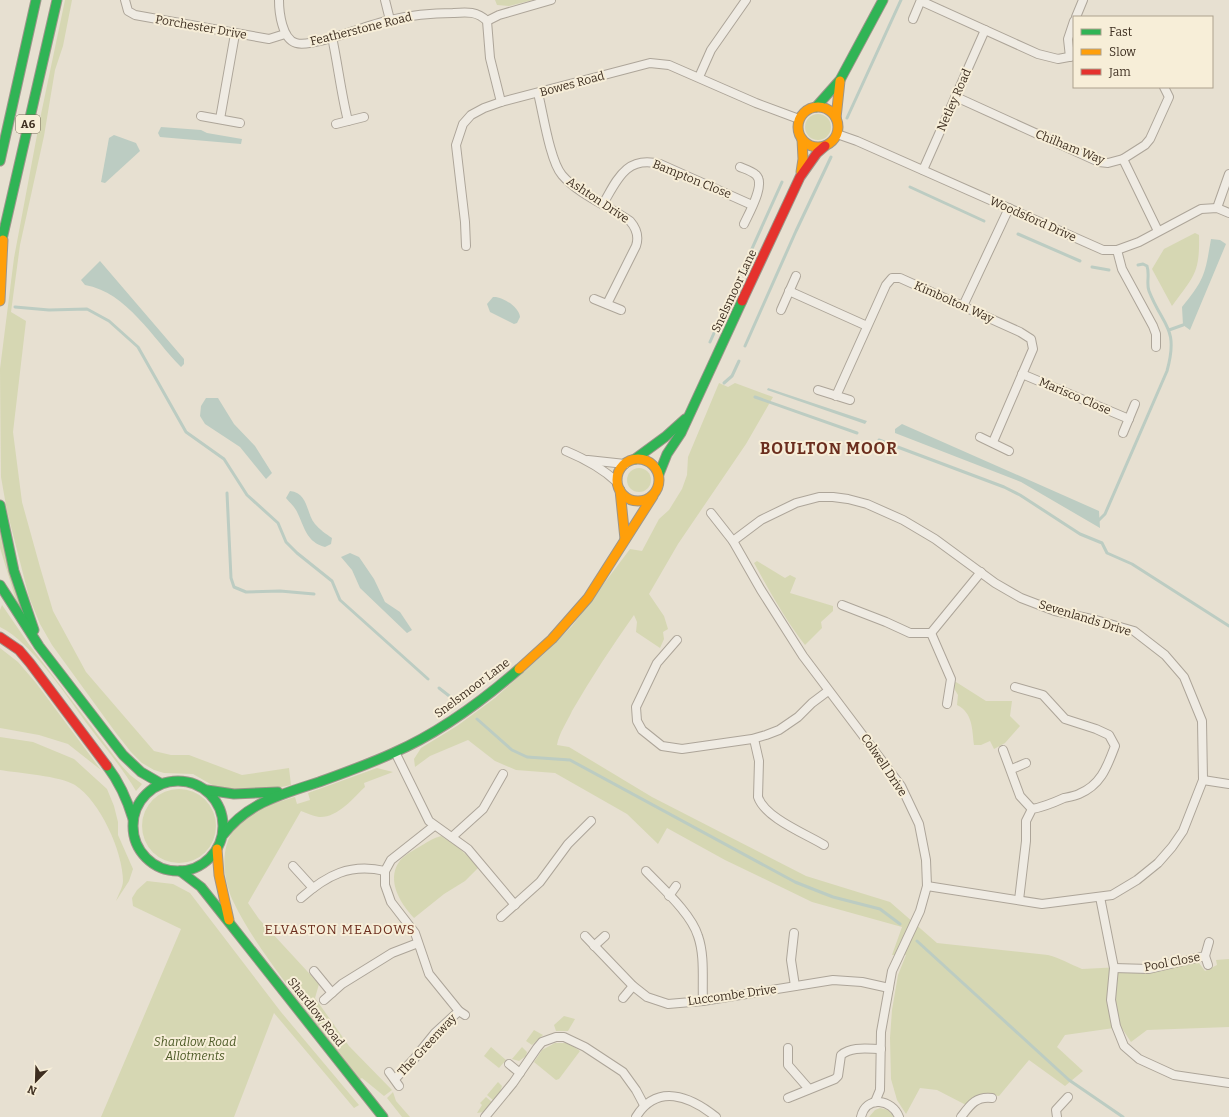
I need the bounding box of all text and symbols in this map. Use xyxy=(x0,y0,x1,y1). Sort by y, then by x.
street label: Featherstone Road xyxy=(309,10,413,48)
street label: Porchester Drive xyxy=(154,12,248,42)
legend xyxy=(1073,16,1213,88)
text: Fast xyxy=(1109,25,1133,39)
text: Slow xyxy=(1109,45,1136,59)
text: Jam xyxy=(1108,65,1131,79)
street label: Netley Road xyxy=(934,67,974,133)
street label: Bowes Road xyxy=(538,69,606,99)
road number: A6 xyxy=(16,115,40,133)
street label: Chilham Way xyxy=(1033,127,1107,168)
street label: Bampton Close xyxy=(651,157,733,201)
street label: Ashton Drive xyxy=(564,174,632,226)
street label: Woodsford Drive xyxy=(988,194,1078,244)
street label: Snelsmoor Lane xyxy=(709,247,759,335)
street label: Kimbolton Way xyxy=(912,278,997,326)
street label: Marisco Close xyxy=(1037,375,1113,417)
district label: BOULTON MOOR xyxy=(760,439,898,458)
street label: Sevenlands Drive xyxy=(1037,597,1133,639)
street label: Snelsmoor Lane xyxy=(432,655,512,721)
street label: Colwell Drive xyxy=(858,731,910,799)
district label: ELVASTON MEADOWS xyxy=(264,922,416,937)
street label: Pool Close xyxy=(1143,950,1201,974)
street label: Shardlow Road xyxy=(285,975,347,1049)
street label: Luccombe Drive xyxy=(687,982,777,1008)
street label: The Greenway xyxy=(395,1011,460,1079)
park label: Shardlow Road Allotments xyxy=(154,1035,236,1063)
north arrow xyxy=(16,1061,56,1101)
text: N xyxy=(25,1082,39,1097)

